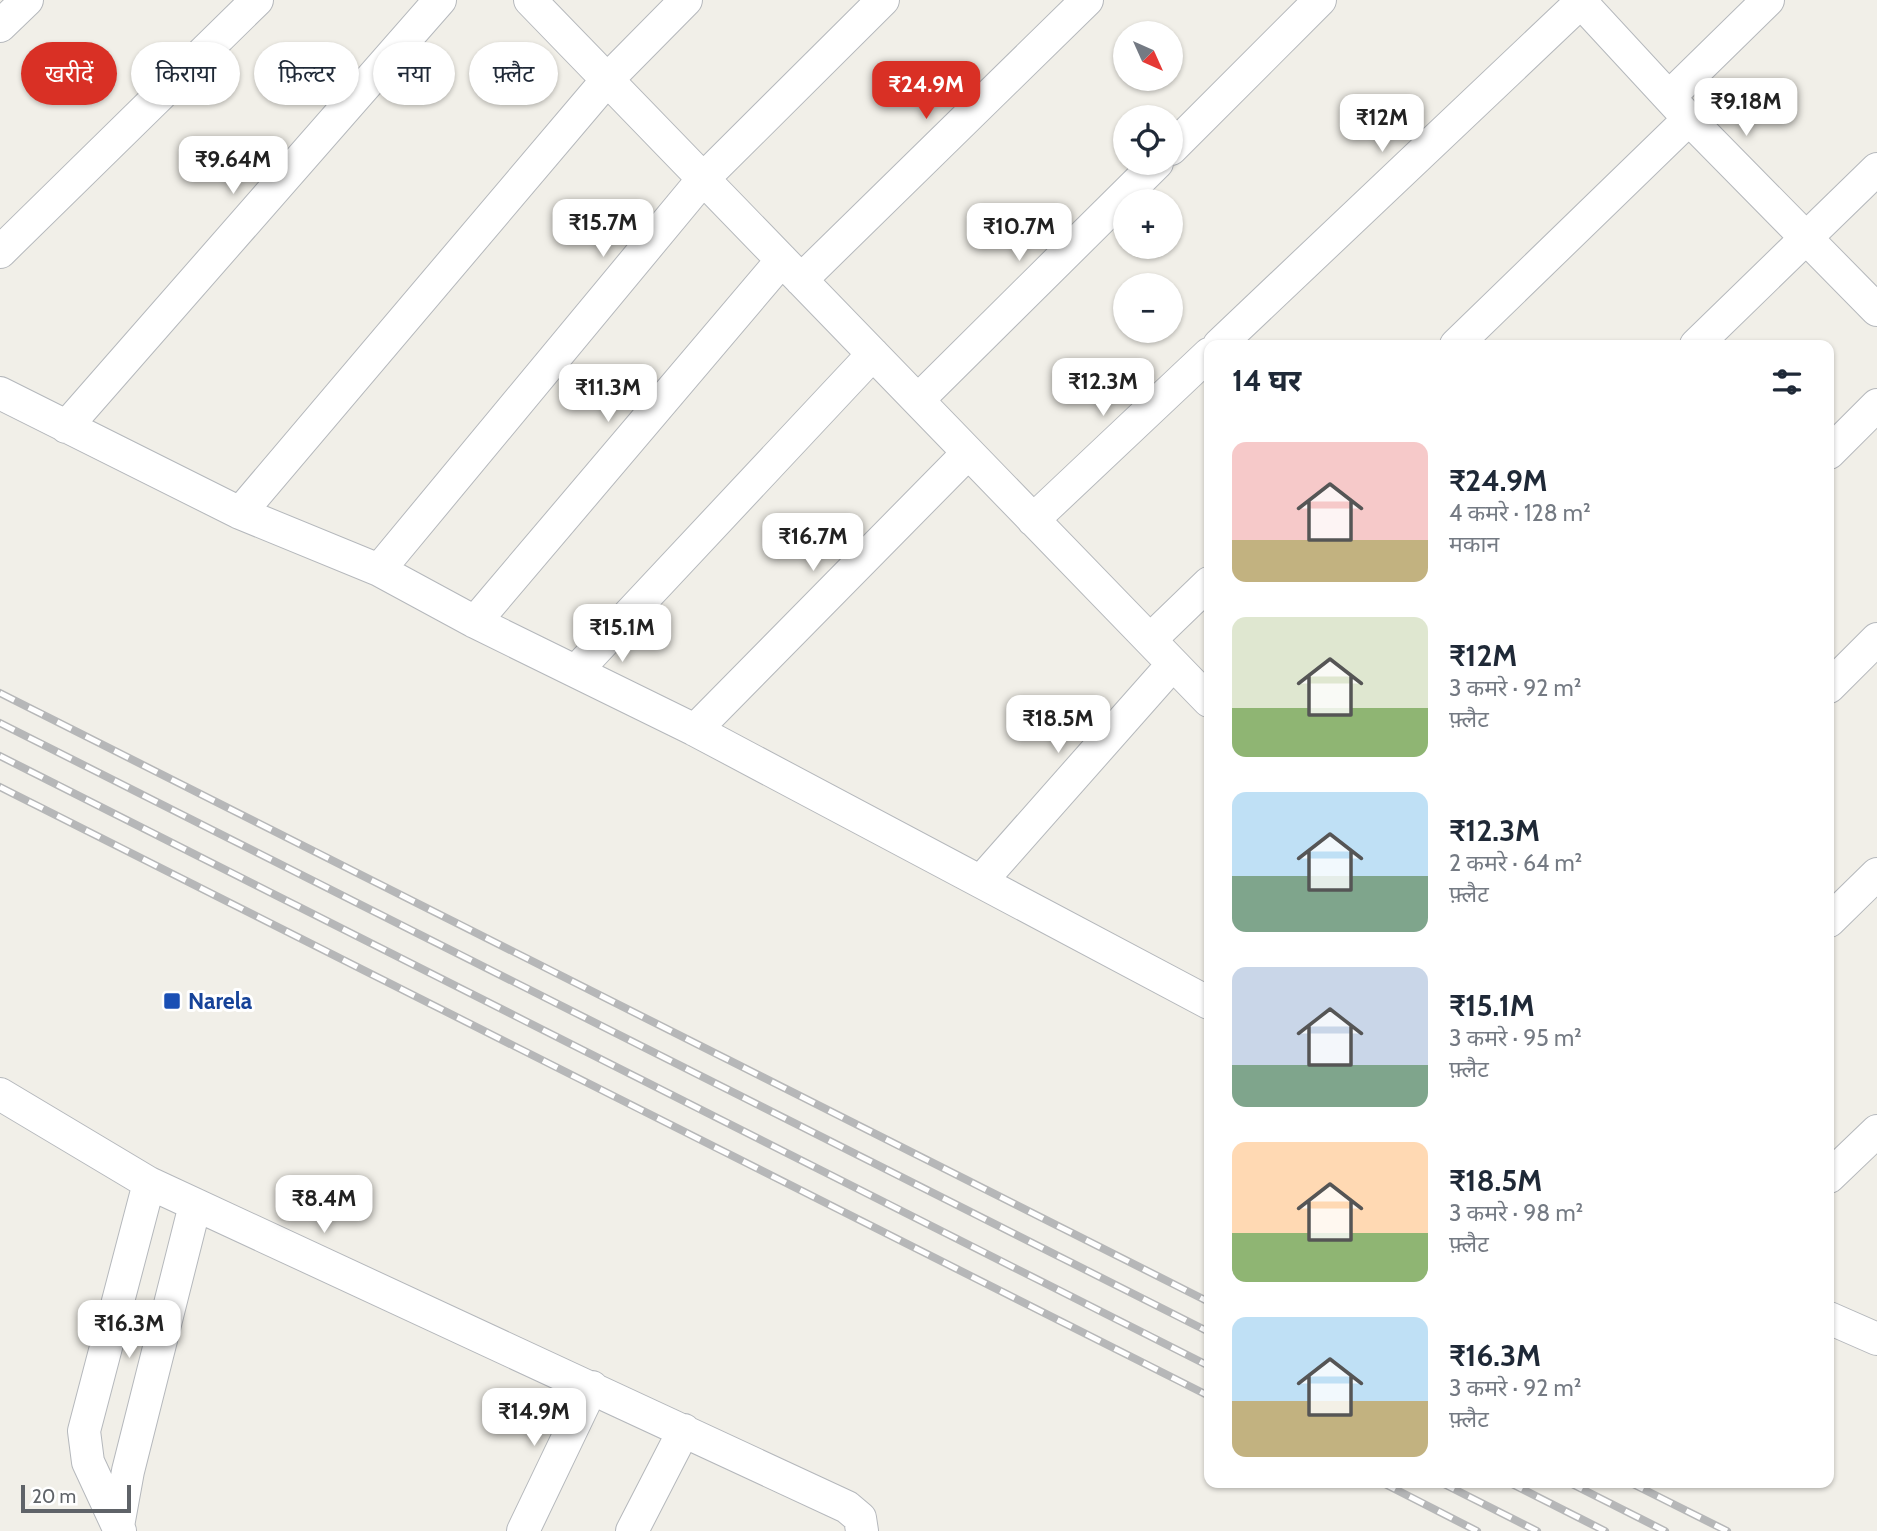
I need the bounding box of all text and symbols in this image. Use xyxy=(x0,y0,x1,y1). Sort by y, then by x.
north arrow xyxy=(1113,21,1183,91)
map controls xyxy=(1113,21,1183,343)
chip: खरीदें xyxy=(21,42,117,105)
chip: किराया xyxy=(131,42,240,105)
chip: फ़िल्टर xyxy=(254,42,359,105)
chip: नया xyxy=(373,42,455,105)
chip: फ़्लैट xyxy=(469,42,558,105)
pin: ₹24.9M xyxy=(869,61,983,121)
text: ₹24.9M xyxy=(888,70,964,98)
pin: ₹9.18M xyxy=(1689,78,1803,138)
text: ₹9.18M xyxy=(1710,87,1782,115)
pin: ₹12M xyxy=(1341,94,1423,154)
text: ₹12M xyxy=(1356,103,1408,131)
button: locate xyxy=(1113,105,1183,175)
pin: ₹9.64M xyxy=(176,136,290,196)
text: ₹9.64M xyxy=(195,145,271,173)
button: + xyxy=(1113,189,1183,259)
pin: ₹15.7M xyxy=(546,200,660,259)
pin: ₹10.7M xyxy=(962,204,1076,263)
text: ₹15.7M xyxy=(569,208,637,236)
text: ₹10.7M xyxy=(983,212,1055,240)
button: − xyxy=(1113,273,1183,343)
pin: ₹12.3M xyxy=(1046,358,1160,418)
text: 14 घर xyxy=(1232,362,1301,399)
icon: filters xyxy=(1768,363,1806,401)
pin: ₹11.3M xyxy=(551,364,665,424)
text: ₹12.3M xyxy=(1068,367,1138,395)
text: ₹11.3M xyxy=(575,373,641,401)
text: ₹24.9M xyxy=(1449,462,1548,499)
icon: home xyxy=(1288,470,1372,554)
text: 4 कमरे · 128 m² xyxy=(1449,499,1591,527)
pin: ₹16.7M xyxy=(756,514,870,573)
text: ₹16.7M xyxy=(778,522,848,550)
text: मकान xyxy=(1449,530,1499,558)
pin: ₹15.1M xyxy=(565,604,679,664)
text: ₹15.1M xyxy=(589,613,655,641)
text: ₹12M xyxy=(1449,637,1517,674)
icon: home xyxy=(1288,645,1372,729)
text: 3 कमरे · 92 m² xyxy=(1449,674,1581,702)
pin: ₹18.5M xyxy=(1001,696,1115,755)
text: ₹18.5M xyxy=(1022,704,1094,732)
text: फ़्लैट xyxy=(1449,705,1489,733)
text: ₹12.3M xyxy=(1449,812,1540,849)
icon: home xyxy=(1288,820,1372,904)
text: 2 कमरे · 64 m² xyxy=(1449,849,1582,877)
text: फ़्लैट xyxy=(1449,880,1489,908)
place label: Narela xyxy=(188,987,253,1015)
text: ₹15.1M xyxy=(1449,987,1535,1024)
marker: Narela xyxy=(162,991,182,1011)
icon: home xyxy=(1288,995,1372,1079)
text: 3 कमरे · 95 m² xyxy=(1449,1024,1582,1052)
text: फ़्लैट xyxy=(1449,1055,1489,1083)
text: ₹18.5M xyxy=(1449,1162,1542,1199)
icon: home xyxy=(1288,1170,1372,1254)
pin: ₹8.4M xyxy=(275,1176,373,1235)
text: ₹8.4M xyxy=(292,1184,356,1212)
text: 3 कमरे · 98 m² xyxy=(1449,1199,1583,1227)
text: फ़्लैट xyxy=(1449,1230,1489,1258)
pin: ₹16.3M xyxy=(72,1300,186,1360)
text: ₹16.3M xyxy=(94,1309,164,1337)
text: ₹16.3M xyxy=(1449,1337,1541,1374)
icon: home xyxy=(1288,1345,1372,1429)
text: 3 कमरे · 92 m² xyxy=(1449,1374,1581,1402)
pin: ₹14.9M xyxy=(477,1388,591,1448)
text: ₹14.9M xyxy=(498,1397,570,1425)
text: फ़्लैट xyxy=(1449,1405,1489,1433)
scale bar xyxy=(21,1482,131,1514)
text: 20 m xyxy=(32,1485,76,1508)

